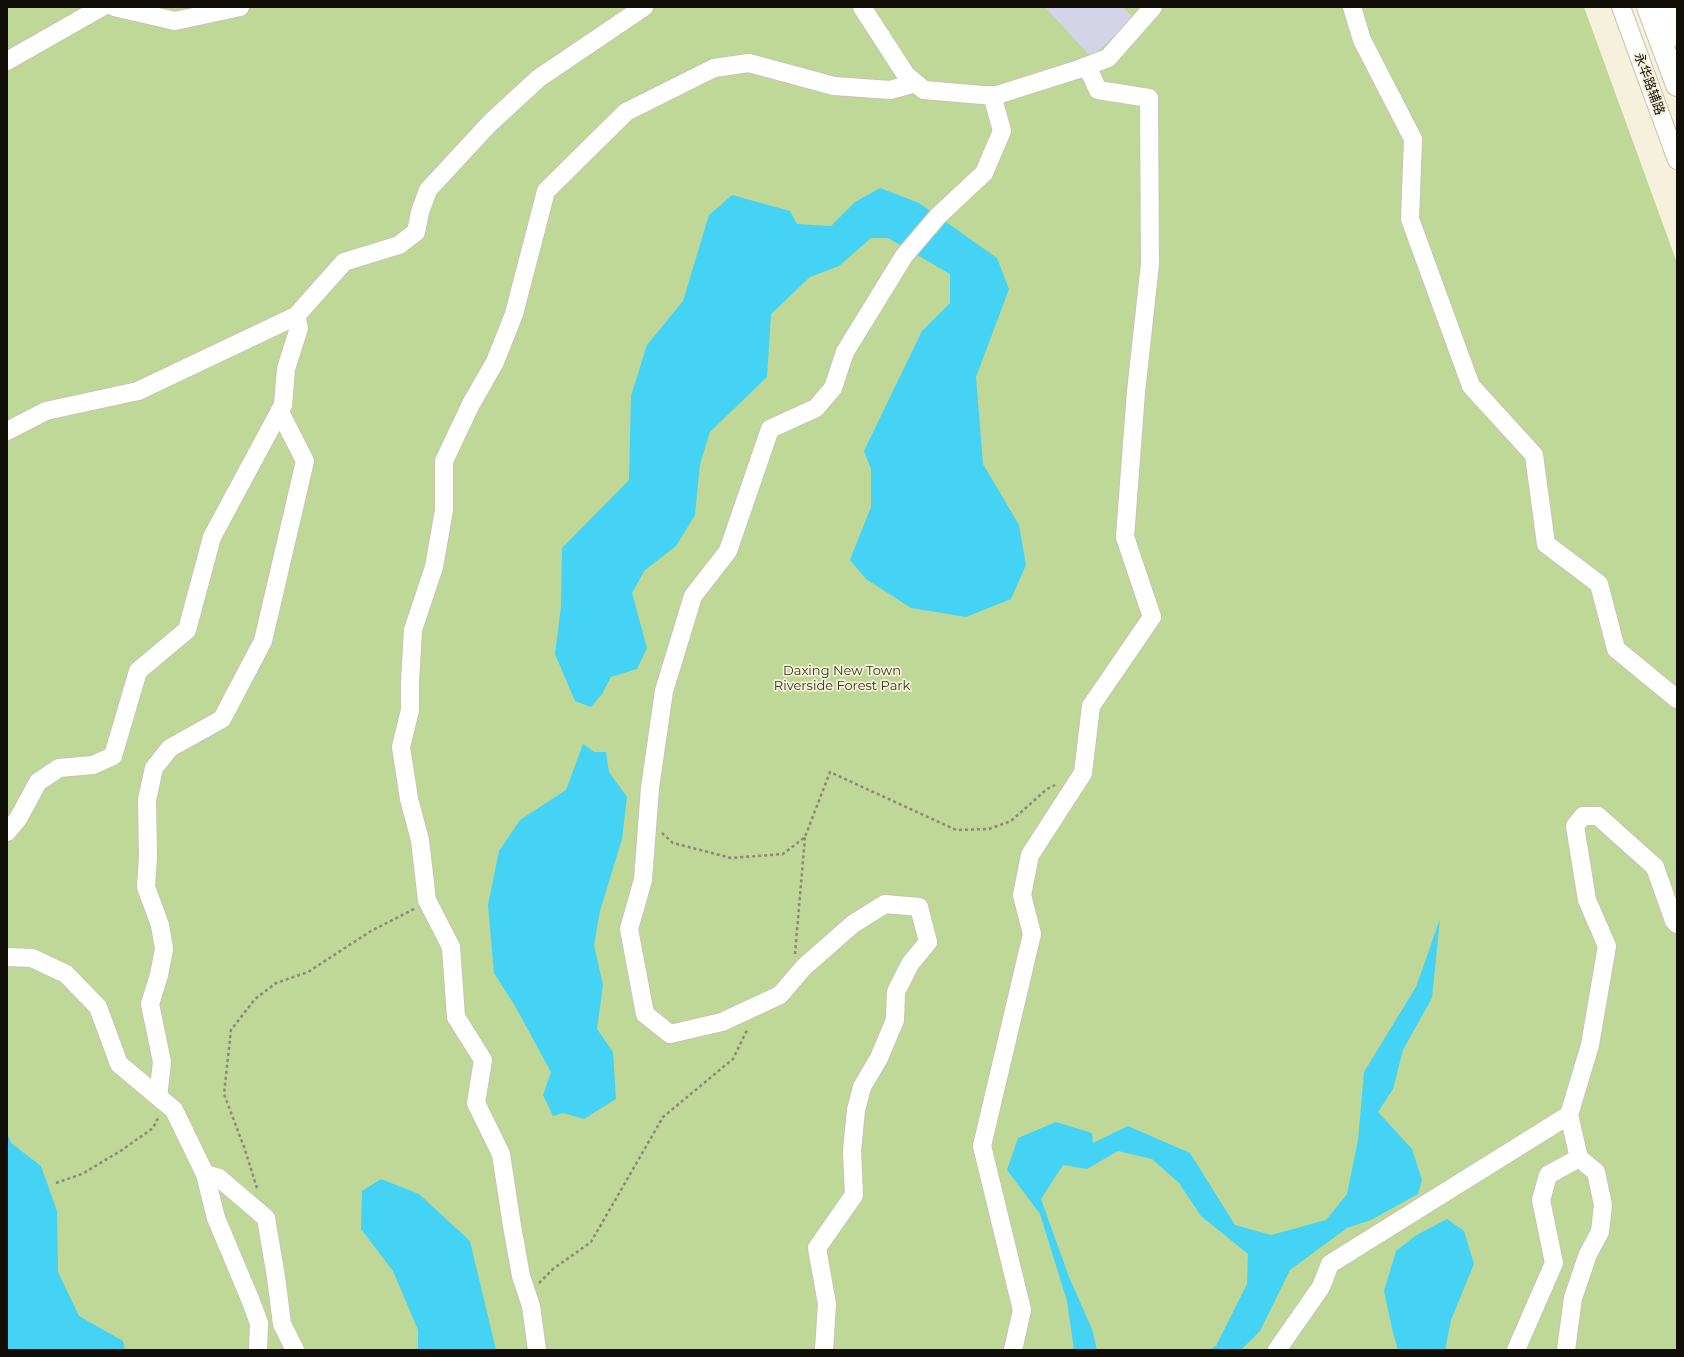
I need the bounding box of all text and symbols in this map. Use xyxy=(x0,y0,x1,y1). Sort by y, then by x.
street label: 永华路辅路 xyxy=(1631,51,1667,117)
park label: Daxing New Town Riverside Forest Park xyxy=(774,663,910,694)

